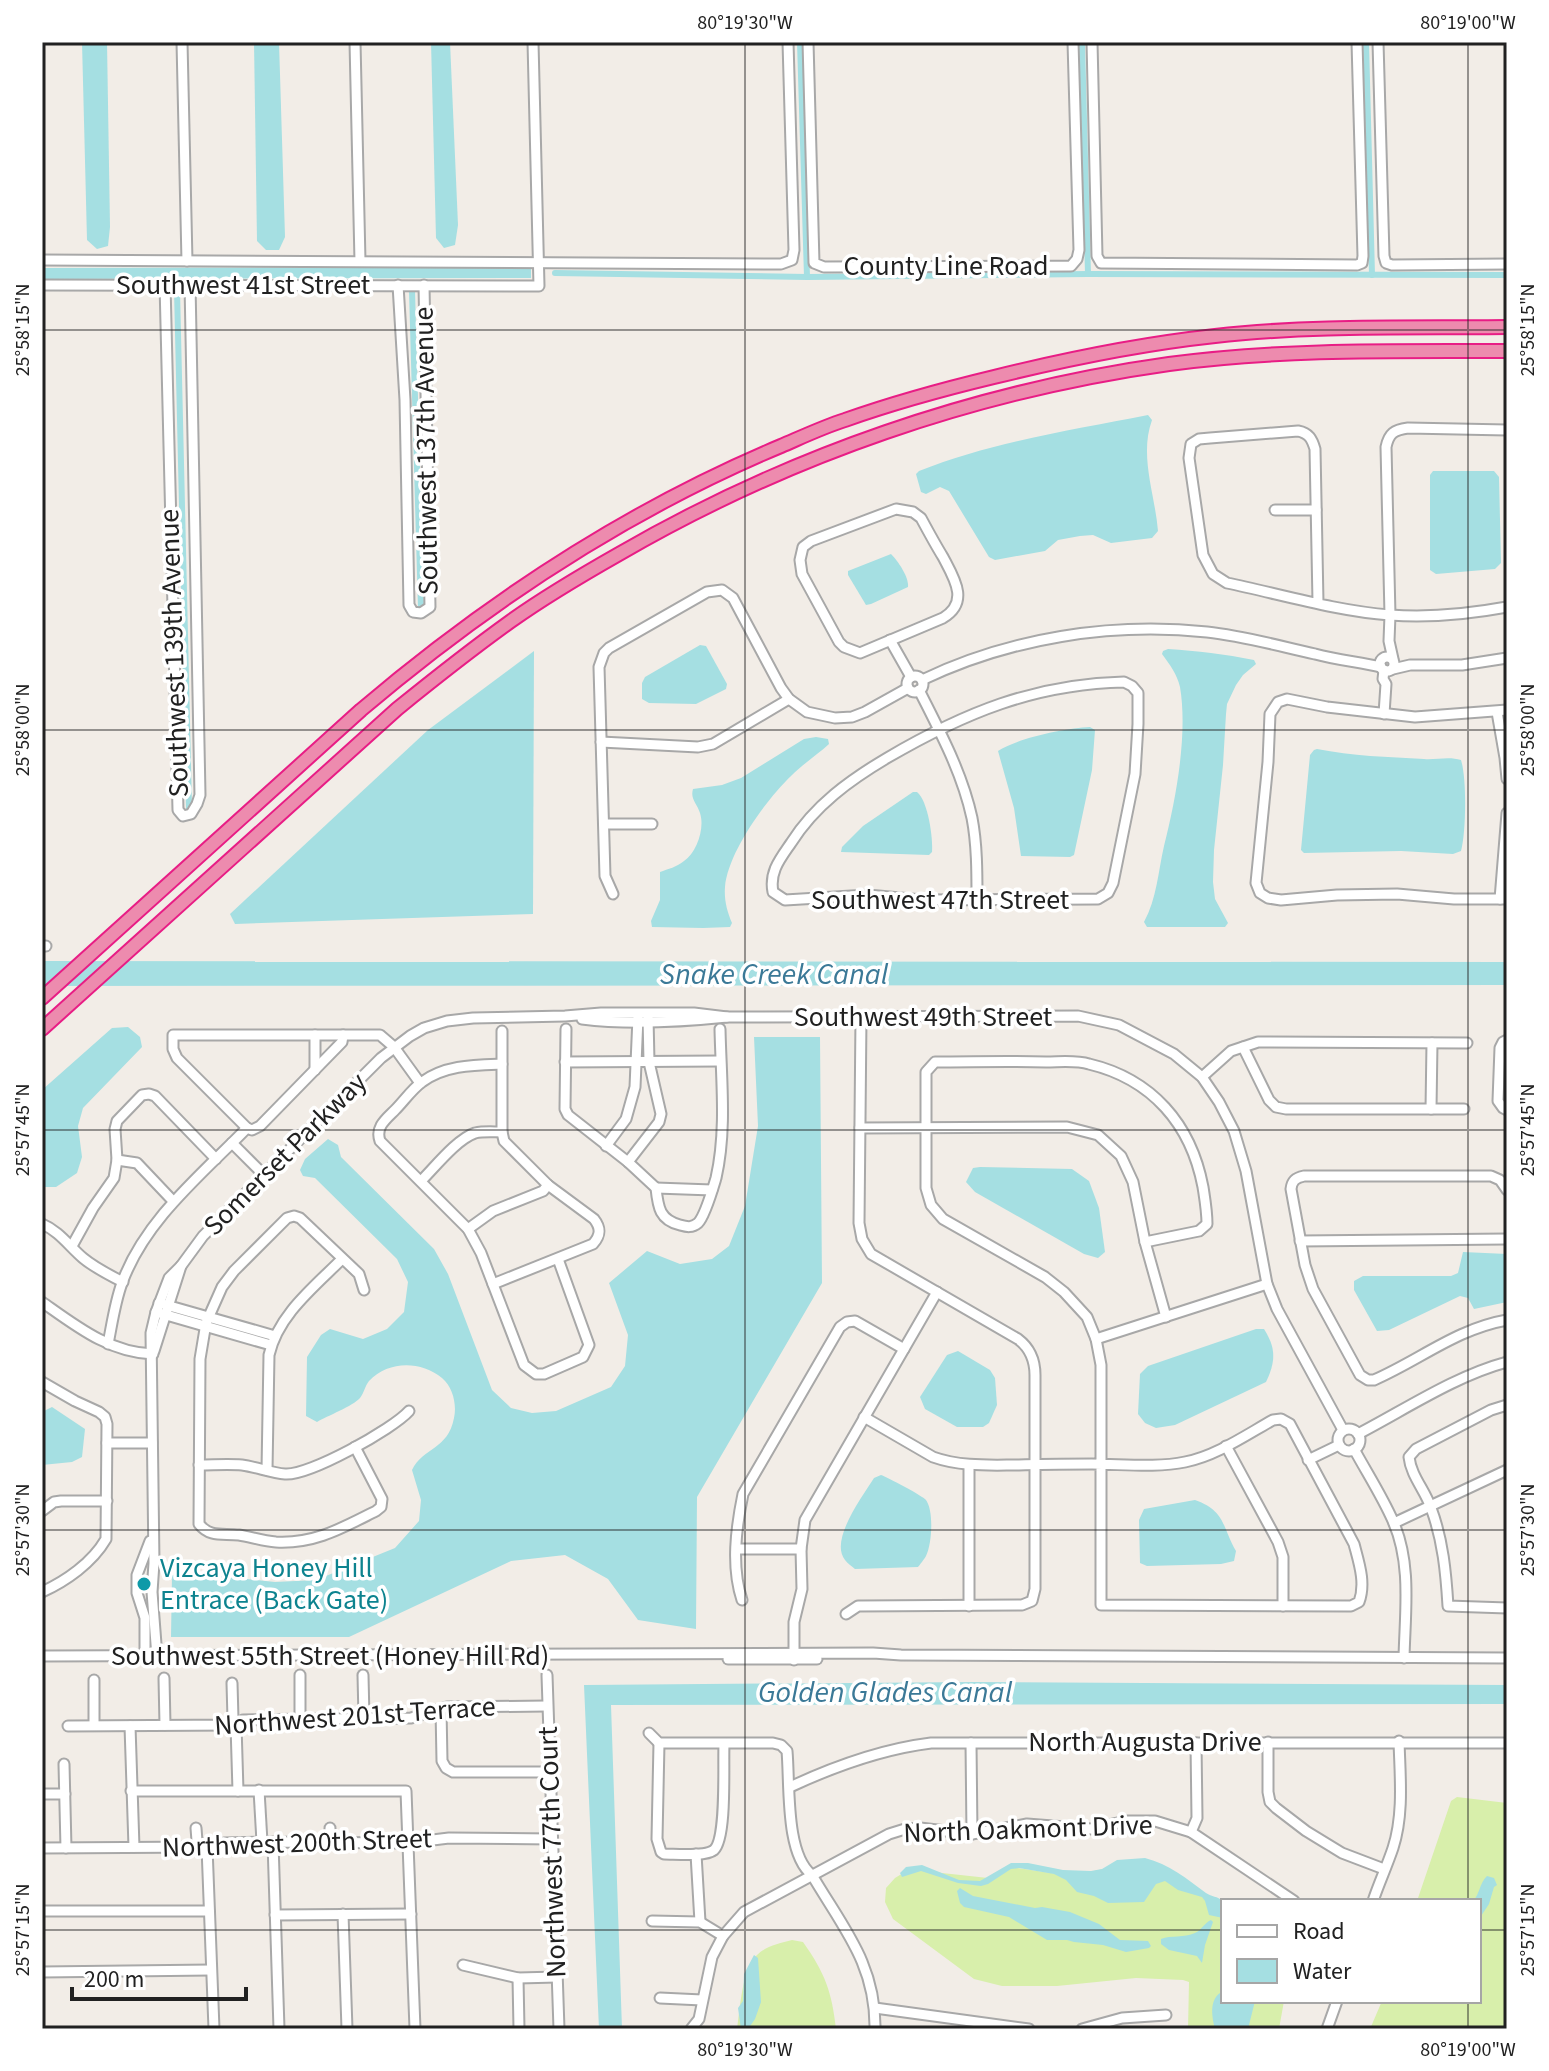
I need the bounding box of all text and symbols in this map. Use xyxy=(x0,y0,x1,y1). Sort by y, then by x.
text: 80°19'30"W xyxy=(697,9,793,37)
text: 80°19'00"W xyxy=(1420,9,1516,37)
street label: County Line Road xyxy=(843,246,1049,286)
street label: Southwest 41st Street xyxy=(116,265,371,305)
text: 25°58'15"N xyxy=(9,284,37,376)
text: 25°58'15"N xyxy=(1514,284,1542,376)
street label: Southwest 137th Avenue xyxy=(403,306,449,596)
street label: Southwest 139th Avenue xyxy=(149,508,199,798)
text: 25°58'00"N xyxy=(9,684,37,776)
text: 25°58'00"N xyxy=(1514,684,1542,776)
street label: Southwest 47th Street xyxy=(811,880,1070,920)
water label: Snake Creek Canal xyxy=(660,953,889,996)
street label: Southwest 49th Street xyxy=(794,997,1053,1037)
street label: Somerset Parkway xyxy=(194,1063,376,1245)
text: 25°57'45"N xyxy=(9,1084,37,1176)
text: 25°57'45"N xyxy=(1514,1084,1542,1176)
text: 25°57'30"N xyxy=(9,1484,37,1576)
text: 25°57'30"N xyxy=(1514,1484,1542,1576)
place label: Vizcaya Honey Hill Entrace (Back Gate) xyxy=(160,1548,388,1620)
marker: Vizcaya Honey Hill Entrace (Back Gate) xyxy=(135,1575,153,1593)
street label: Southwest 55th Street (Honey Hill Rd) xyxy=(111,1636,549,1676)
water label: Golden Glades Canal xyxy=(758,1671,1013,1714)
street label: Northwest 201st Terrace xyxy=(213,1686,497,1746)
street label: North Augusta Drive xyxy=(1028,1722,1262,1762)
street label: Northwest 77th Court xyxy=(528,1725,576,1978)
street label: North Oakmont Drive xyxy=(903,1805,1153,1853)
street label: Northwest 200th Street xyxy=(161,1818,433,1868)
text: 25°57'15"N xyxy=(9,1884,37,1976)
text: 25°57'15"N xyxy=(1514,1884,1542,1976)
legend xyxy=(1221,1899,1481,2003)
text: Road xyxy=(1293,1914,1345,1949)
scale bar xyxy=(72,1951,246,2001)
text: Water xyxy=(1293,1954,1352,1989)
text: 200 m xyxy=(84,1962,144,1997)
text: 80°19'30"W xyxy=(697,2036,793,2064)
text: 80°19'00"W xyxy=(1420,2036,1516,2064)

